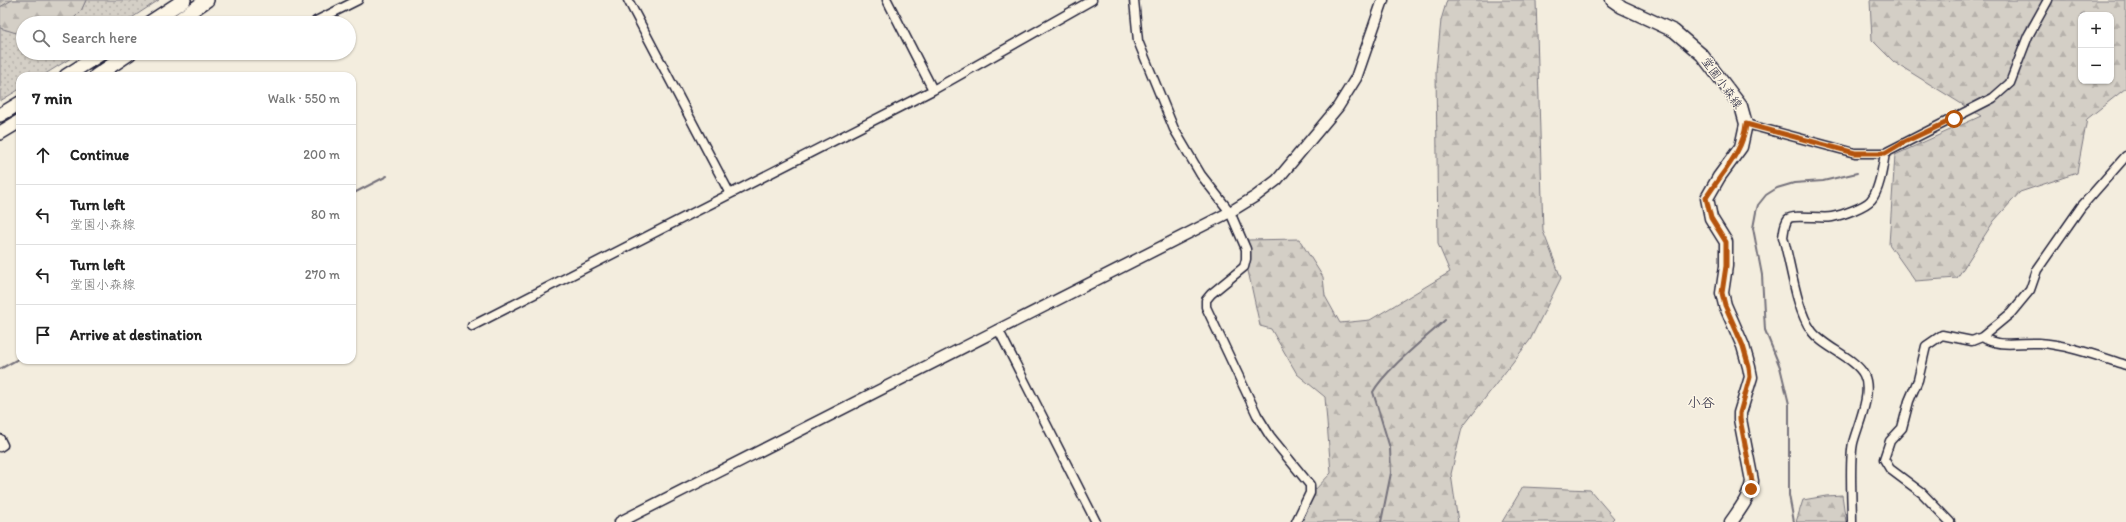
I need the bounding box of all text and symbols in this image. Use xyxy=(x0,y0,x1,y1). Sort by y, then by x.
map controls xyxy=(2078,12,2114,84)
button: + xyxy=(2078,12,2114,48)
search box xyxy=(16,16,356,60)
icon: search xyxy=(30,27,52,49)
text: Search here xyxy=(62,29,137,47)
button: − xyxy=(2078,48,2114,84)
street label: 堂園小森線 xyxy=(1699,55,1745,111)
text: 7 min xyxy=(32,88,72,108)
text: Walk · 550 m xyxy=(268,91,340,106)
route start xyxy=(1945,110,1963,128)
icon: ahead xyxy=(32,144,54,166)
text: Continue xyxy=(70,146,129,164)
text: 200 m xyxy=(303,147,340,162)
text: Turn left xyxy=(70,196,125,214)
icon: left xyxy=(32,204,54,226)
text: 80 m xyxy=(311,207,340,222)
text: 堂園小森線 xyxy=(70,217,135,232)
text: Turn left xyxy=(70,256,125,274)
icon: left xyxy=(32,264,54,286)
text: 270 m xyxy=(305,267,340,282)
text: 堂園小森線 xyxy=(70,277,135,292)
icon: arrive xyxy=(32,324,54,346)
text: Arrive at destination xyxy=(70,326,202,344)
district label: 小谷 xyxy=(1687,394,1715,411)
route end xyxy=(1742,480,1760,498)

